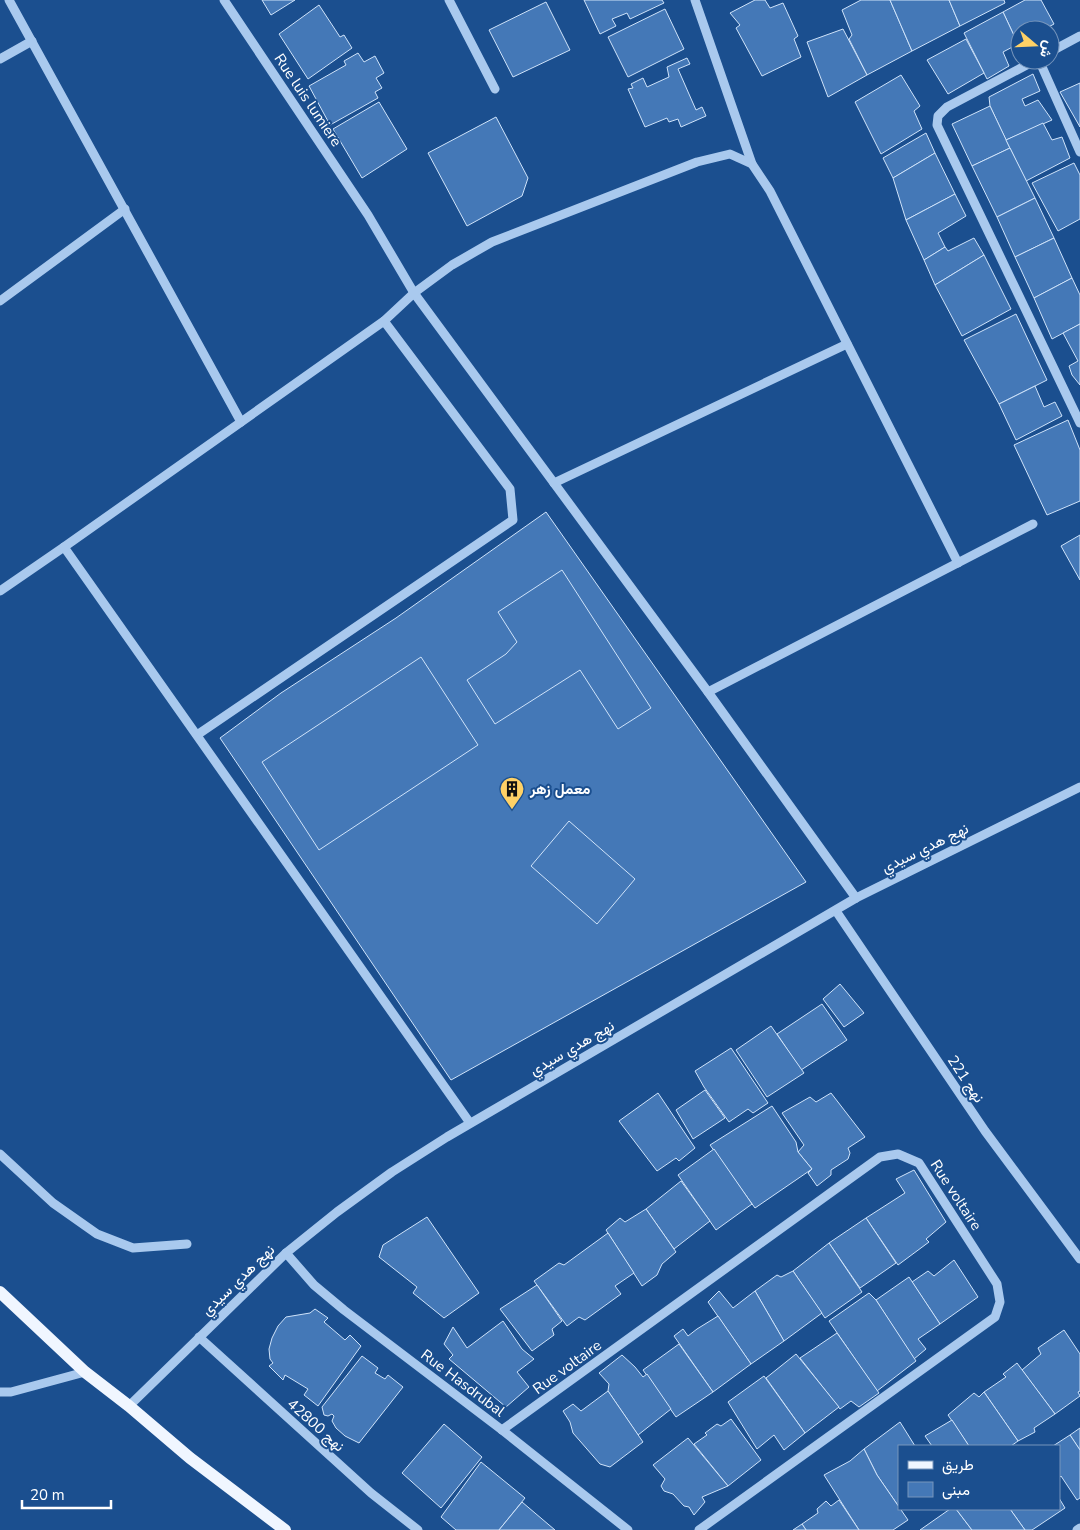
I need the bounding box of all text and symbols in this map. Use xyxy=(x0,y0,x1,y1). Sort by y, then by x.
north arrow xyxy=(1010,20,1060,70)
text: ش xyxy=(1035,38,1059,60)
street label: Rue luis lumiere xyxy=(269,50,347,150)
building icon: معمل زهر xyxy=(499,776,525,810)
place label: معمل زهر xyxy=(529,779,590,799)
street label: نهج هدي سيدي xyxy=(878,818,973,880)
street label: نهج هدي سيدي xyxy=(526,1016,619,1083)
street label: نهج 221 xyxy=(942,1051,989,1107)
street label: Rue voltaire xyxy=(926,1156,986,1234)
street label: نهج هدي سيدي xyxy=(197,1240,281,1322)
street label: Rue voltaire xyxy=(529,1335,605,1399)
street label: Rue Hasdrubal xyxy=(417,1345,510,1422)
street label: نهج 42800 xyxy=(282,1394,349,1457)
legend xyxy=(898,1445,1060,1510)
text: طريق xyxy=(942,1455,974,1475)
scale bar xyxy=(22,1478,111,1510)
text: مبنى xyxy=(942,1480,970,1500)
text: 20 m xyxy=(30,1485,65,1505)

